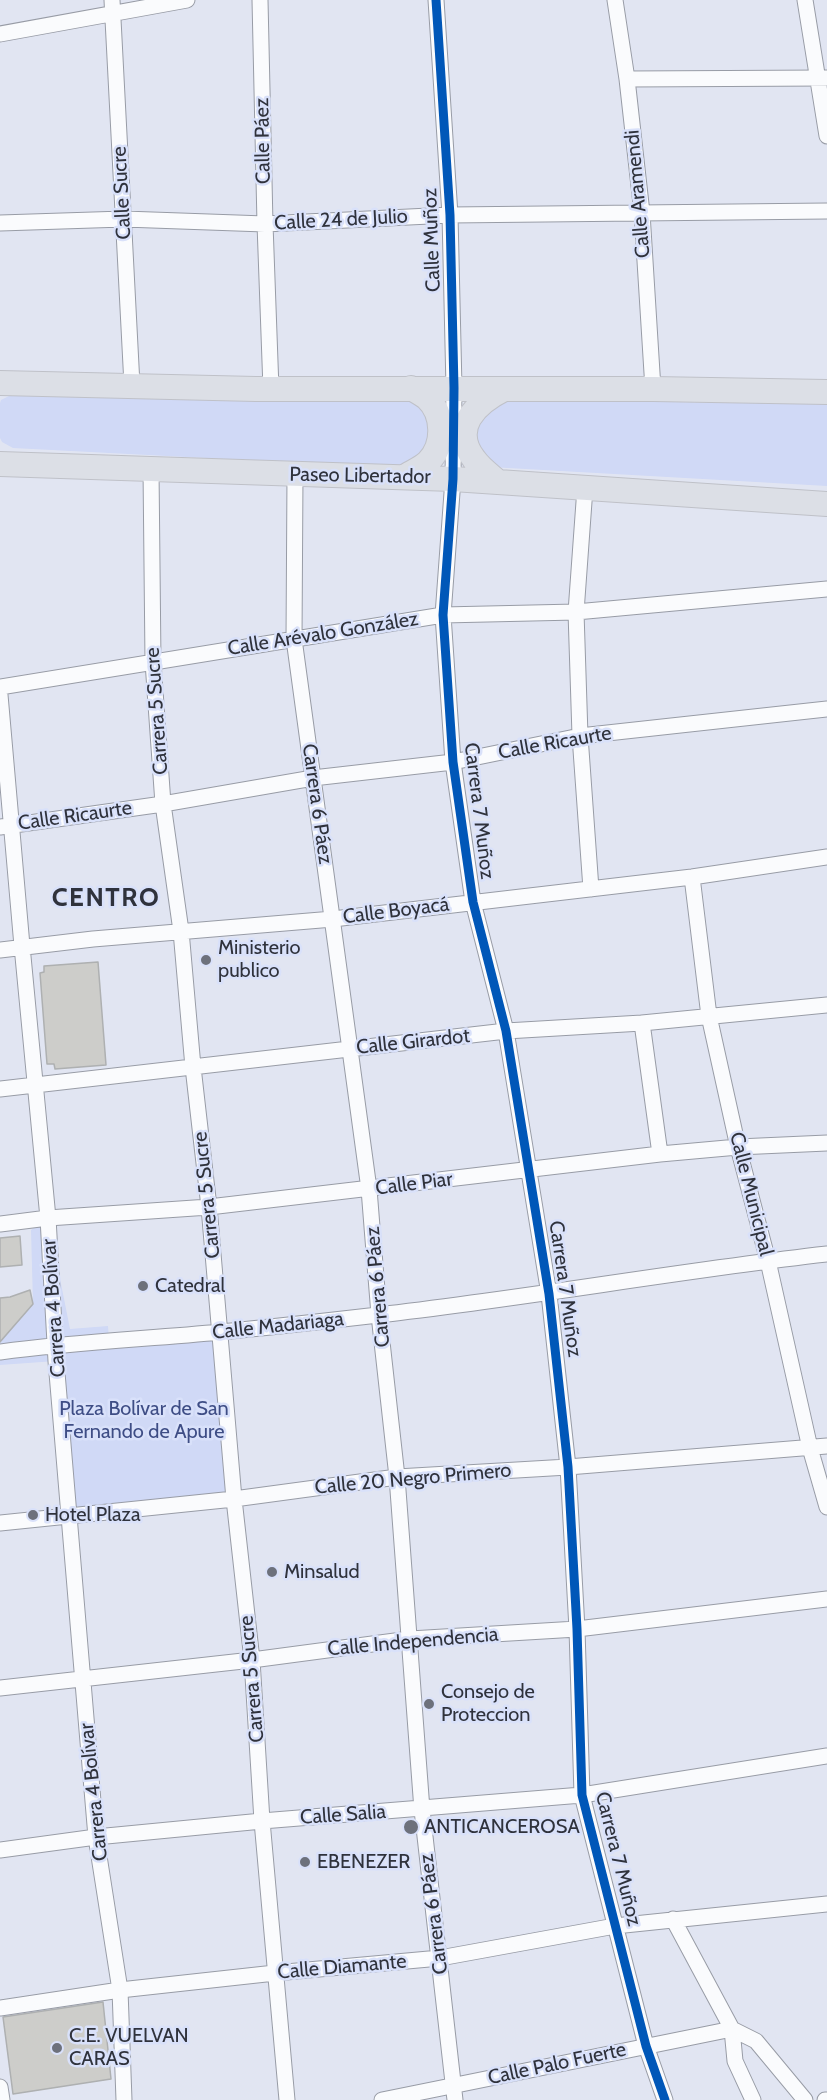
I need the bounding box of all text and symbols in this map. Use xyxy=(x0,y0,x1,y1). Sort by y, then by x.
street label: Calle Páez xyxy=(250,98,276,184)
street label: Calle Aramendi xyxy=(620,129,656,259)
street label: Calle Sucre xyxy=(108,146,136,240)
street label: Calle Muñoz xyxy=(418,188,446,292)
street label: Calle 24 de Julio xyxy=(274,205,408,235)
street label: Paseo Libertador xyxy=(289,463,431,489)
street label: Calle Arévalo González xyxy=(226,607,420,661)
street label: Carrera 5 Sucre xyxy=(141,647,173,775)
street label: Calle Ricaurte xyxy=(497,721,613,765)
street label: Carrera 7 Muñoz xyxy=(459,741,499,881)
street label: Carrera 6 Páez xyxy=(297,742,337,866)
street label: Calle Ricaurte xyxy=(17,796,133,836)
district label: CENTRO xyxy=(52,882,160,914)
street label: Calle Boyacá xyxy=(341,893,451,929)
place label: Ministerio publico xyxy=(218,936,300,983)
marker: Ministerio publico xyxy=(199,953,213,967)
street label: Calle Girardot xyxy=(355,1024,471,1060)
street label: Carrera 5 Sucre xyxy=(188,1130,226,1260)
street label: Calle Municipal xyxy=(724,1130,778,1258)
street label: Calle Piar xyxy=(374,1167,454,1201)
street label: Carrera 7 Muñoz xyxy=(544,1219,586,1359)
street label: Carrera 6 Páez xyxy=(361,1226,395,1348)
street label: Carrera 4 Bolívar xyxy=(37,1238,71,1378)
place label: Catedral xyxy=(155,1274,225,1298)
marker: Catedral xyxy=(136,1279,150,1293)
street label: Calle Madariaga xyxy=(211,1307,345,1345)
park label: Plaza Bolívar de San Fernando de Apure xyxy=(59,1397,229,1444)
street label: Calle 20 Negro Primero xyxy=(314,1458,512,1500)
place label: Hotel Plaza xyxy=(45,1503,140,1527)
marker: Hotel Plaza xyxy=(26,1508,40,1522)
place label: Minsalud xyxy=(284,1560,360,1584)
marker: Minsalud xyxy=(265,1565,279,1579)
street label: Carrera 5 Sucre xyxy=(234,1614,270,1744)
street label: Calle Independencia xyxy=(327,1623,499,1661)
place label: Consejo de Proteccion xyxy=(441,1680,535,1727)
marker: Consejo de Proteccion xyxy=(422,1697,436,1711)
street label: Carrera 4 Bolívar xyxy=(75,1722,113,1862)
street label: Carrera 7 Muñoz xyxy=(590,1790,646,1928)
street label: Calle Salia xyxy=(299,1800,387,1830)
place label: ANTICANCEROSA xyxy=(424,1815,580,1839)
marker: ANTICANCEROSA xyxy=(402,1818,420,1836)
place label: EBENEZER xyxy=(317,1850,410,1874)
street label: Carrera 6 Páez xyxy=(415,1852,453,1976)
marker: EBENEZER xyxy=(298,1855,312,1869)
street label: Calle Diamante xyxy=(277,1949,407,1985)
place label: C.E. VUELVAN CARAS xyxy=(69,2024,189,2071)
street label: Calle Palo Fuerte xyxy=(486,2038,628,2090)
marker: C.E. VUELVAN CARAS xyxy=(50,2041,64,2055)

